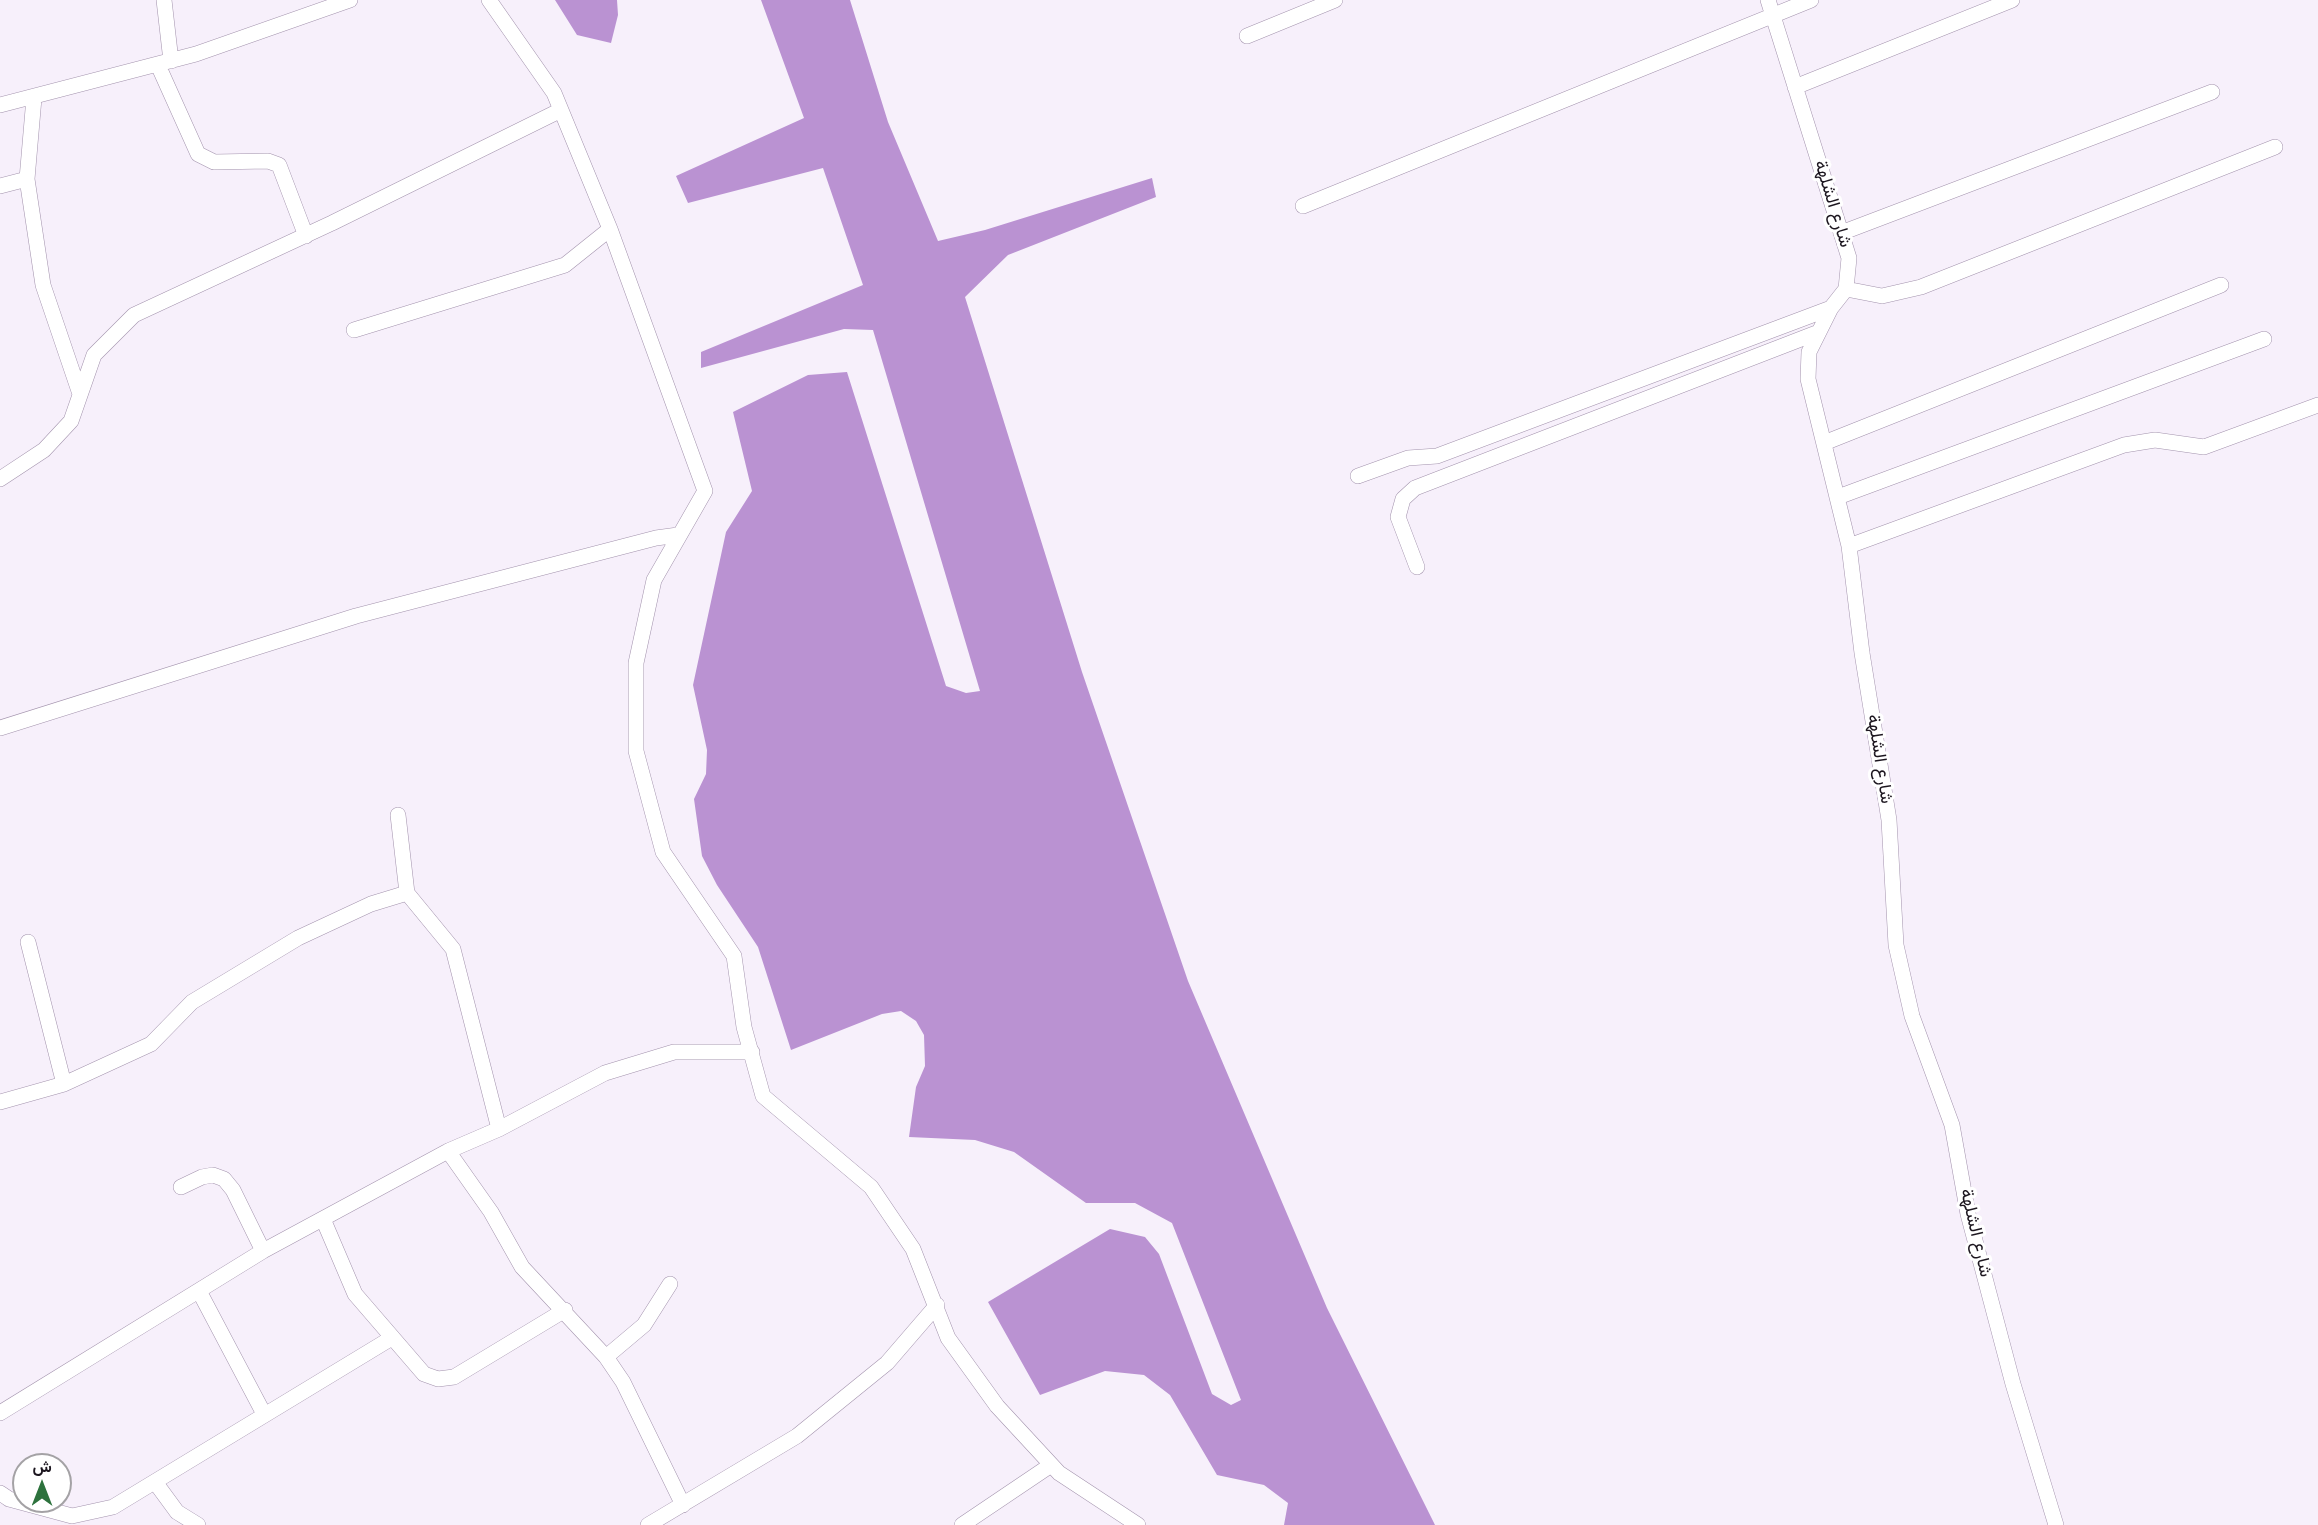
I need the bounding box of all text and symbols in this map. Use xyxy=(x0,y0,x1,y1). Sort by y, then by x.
street label: شارع الشلهة xyxy=(1808,158,1856,250)
street label: شارع الشلهة xyxy=(1861,713,1897,805)
street label: شارع الشلهة xyxy=(1954,1187,1996,1279)
north arrow xyxy=(12,1453,72,1513)
text: ش xyxy=(32,1455,52,1478)

